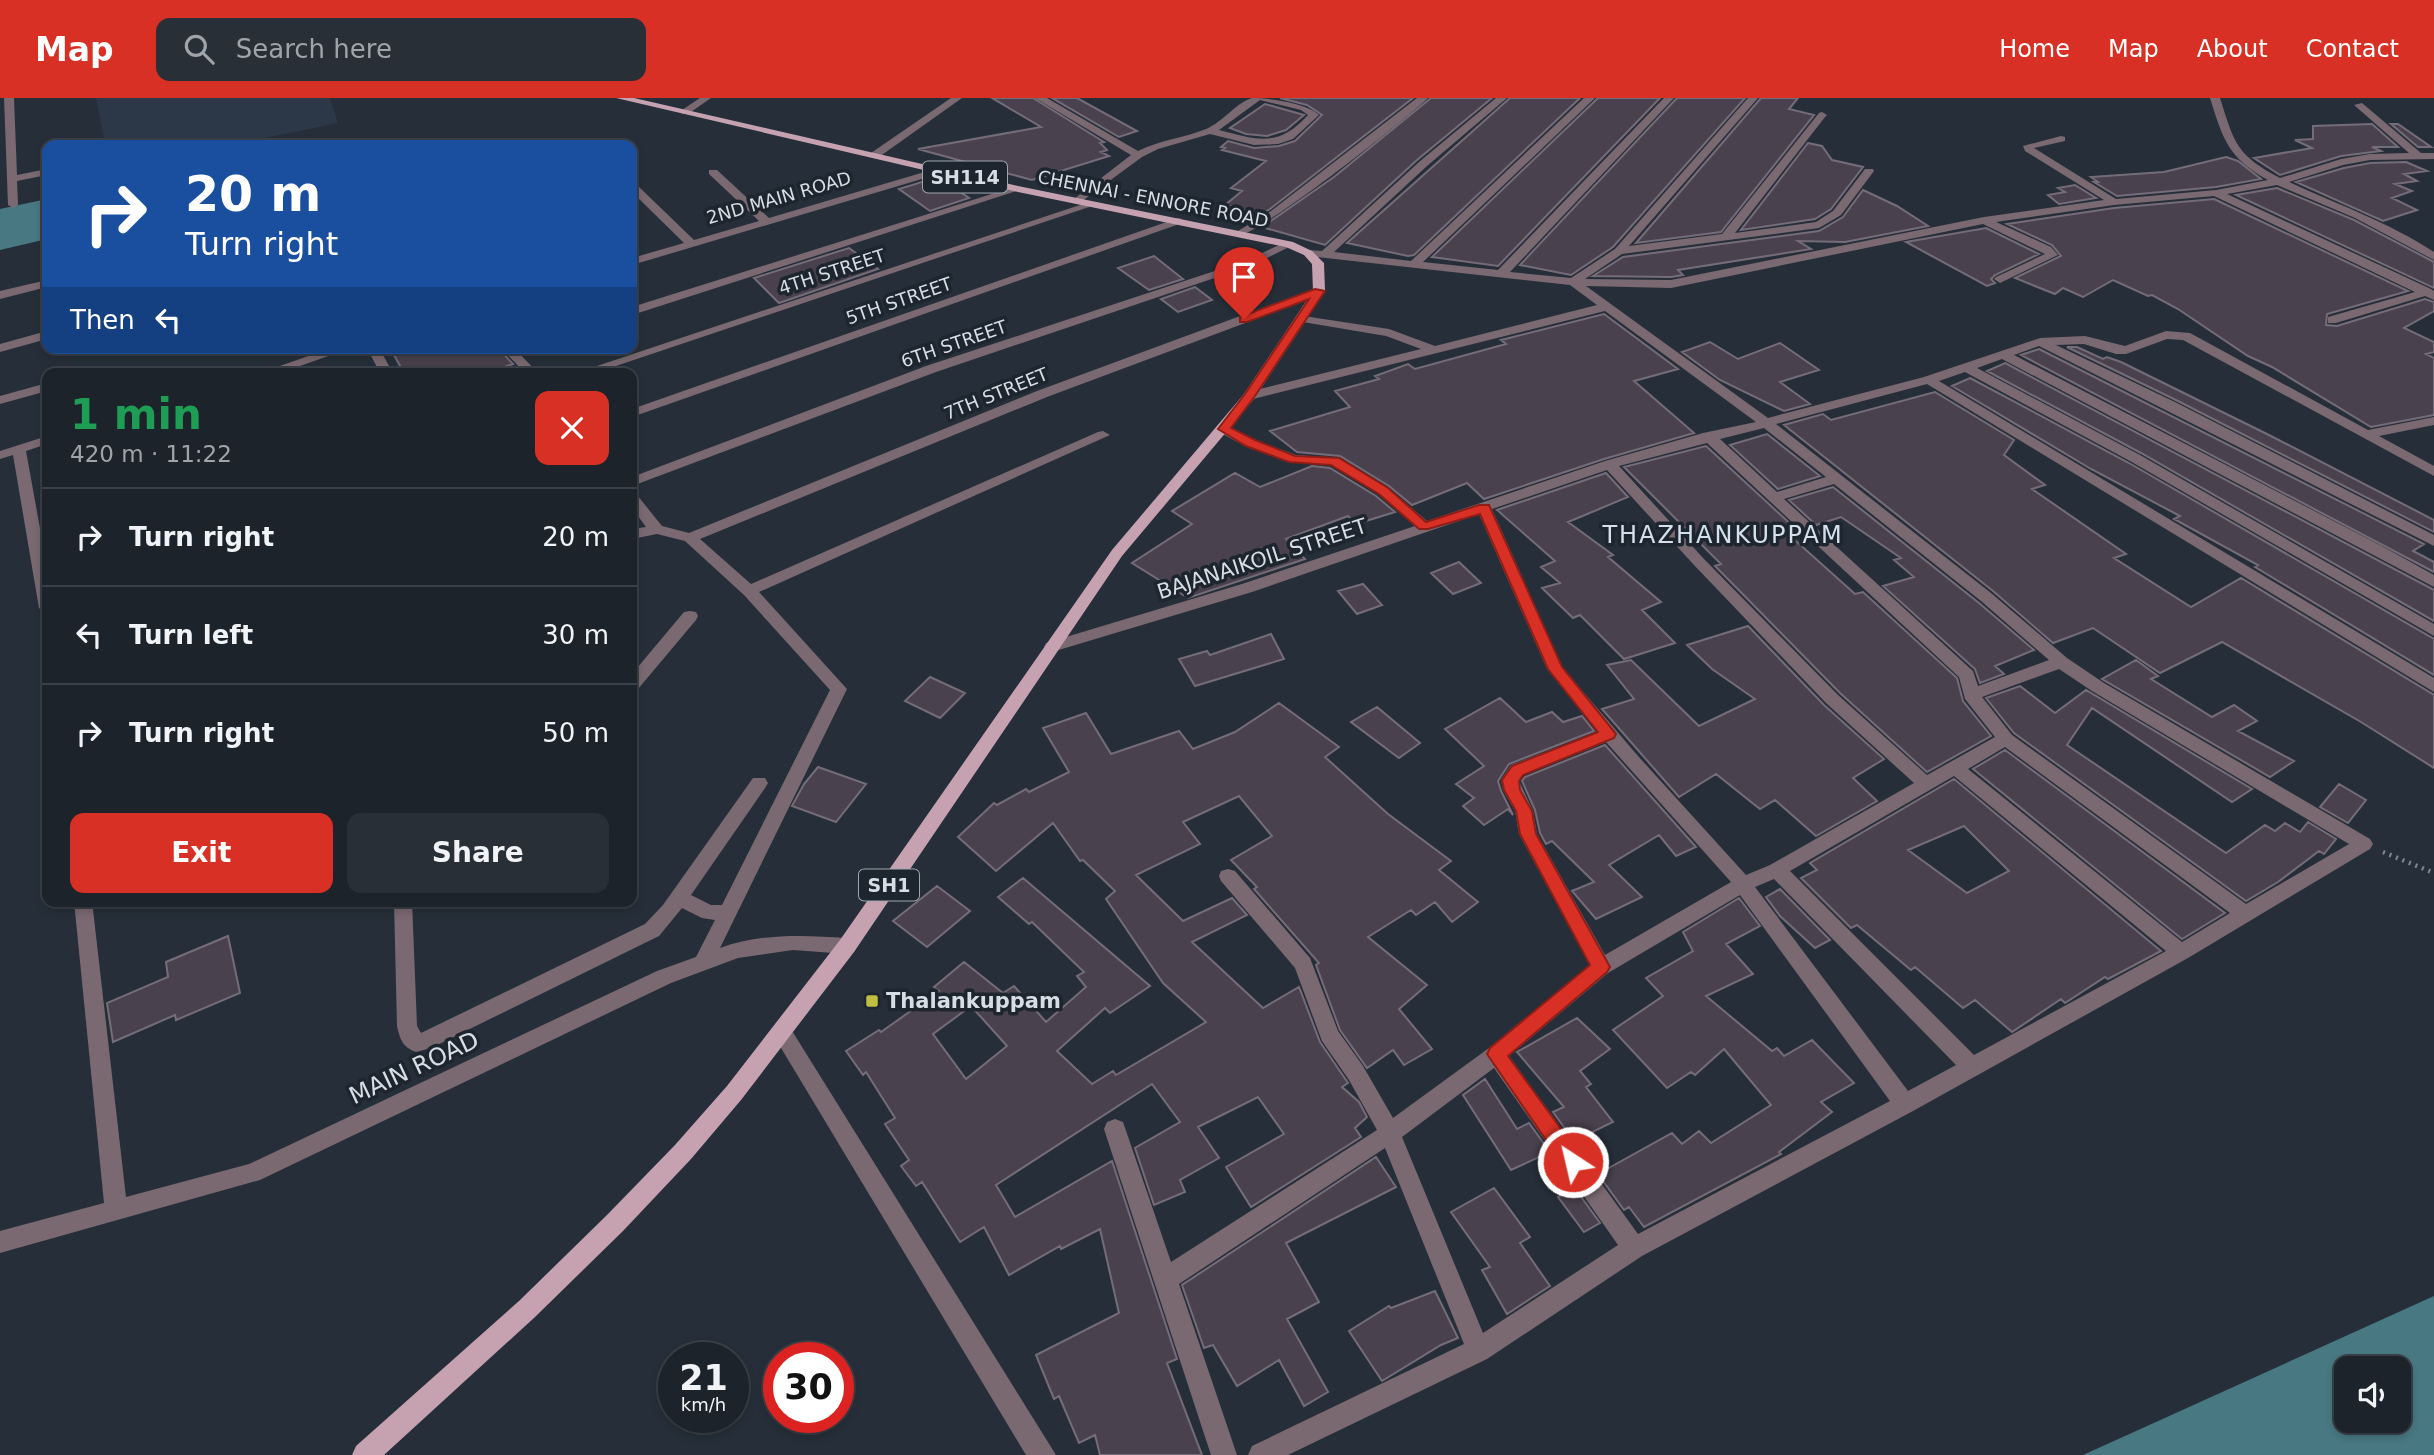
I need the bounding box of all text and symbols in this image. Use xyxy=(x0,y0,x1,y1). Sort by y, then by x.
search box xyxy=(156,18,646,81)
text: Map xyxy=(35,30,114,69)
icon: search xyxy=(180,30,218,68)
text: Search here xyxy=(236,34,392,64)
text: Home xyxy=(1999,35,2070,63)
text: Map xyxy=(2108,35,2159,63)
text: About xyxy=(2197,35,2268,63)
text: Contact xyxy=(2306,35,2399,63)
road number: SH114 xyxy=(923,162,1007,192)
text: 20 m xyxy=(185,166,321,223)
street label: CHENNAI - ENNORE ROAD xyxy=(1036,166,1270,231)
street label: 2ND MAIN ROAD xyxy=(704,167,854,228)
icon: right xyxy=(70,168,161,259)
text: Turn right xyxy=(185,225,338,263)
street label: 4TH STREET xyxy=(776,244,889,299)
pin xyxy=(1214,247,1274,319)
icon: arrive xyxy=(1225,258,1263,296)
street label: 5TH STREET xyxy=(843,272,955,328)
icon: left xyxy=(149,301,187,339)
text: Then xyxy=(70,305,135,335)
street label: 6TH STREET xyxy=(898,315,1010,371)
street label: 7TH STREET xyxy=(941,363,1052,424)
text: 1 min xyxy=(70,390,202,439)
button: close xyxy=(535,391,609,465)
text: 420 m · 11:22 xyxy=(70,441,232,467)
street label: BAJANAIKOIL STREET xyxy=(1154,514,1370,604)
icon: right xyxy=(70,518,108,556)
district label: THAZHANKUPPAM xyxy=(1601,521,1844,549)
text: Turn right xyxy=(129,522,274,552)
text: 20 m xyxy=(542,522,609,552)
icon: left xyxy=(70,616,108,654)
text: Turn left xyxy=(129,620,253,650)
text: 30 m xyxy=(542,620,609,650)
icon: right xyxy=(70,714,108,752)
text: Turn right xyxy=(129,718,274,748)
text: 50 m xyxy=(542,718,609,748)
button: Exit xyxy=(70,813,333,893)
button: Share xyxy=(347,813,609,893)
road number: SH1 xyxy=(859,870,919,900)
place label: Thalankuppam xyxy=(886,989,1061,1013)
marker: Thalankuppam xyxy=(864,993,880,1009)
street label: MAIN ROAD xyxy=(345,1026,483,1110)
position arrow xyxy=(1536,1125,1610,1199)
speed limit sign: 30 xyxy=(763,1342,854,1433)
map controls xyxy=(2334,1356,2411,1433)
button: sound xyxy=(2334,1356,2411,1433)
text: 21 xyxy=(679,1358,728,1398)
text: km/h xyxy=(681,1394,726,1415)

